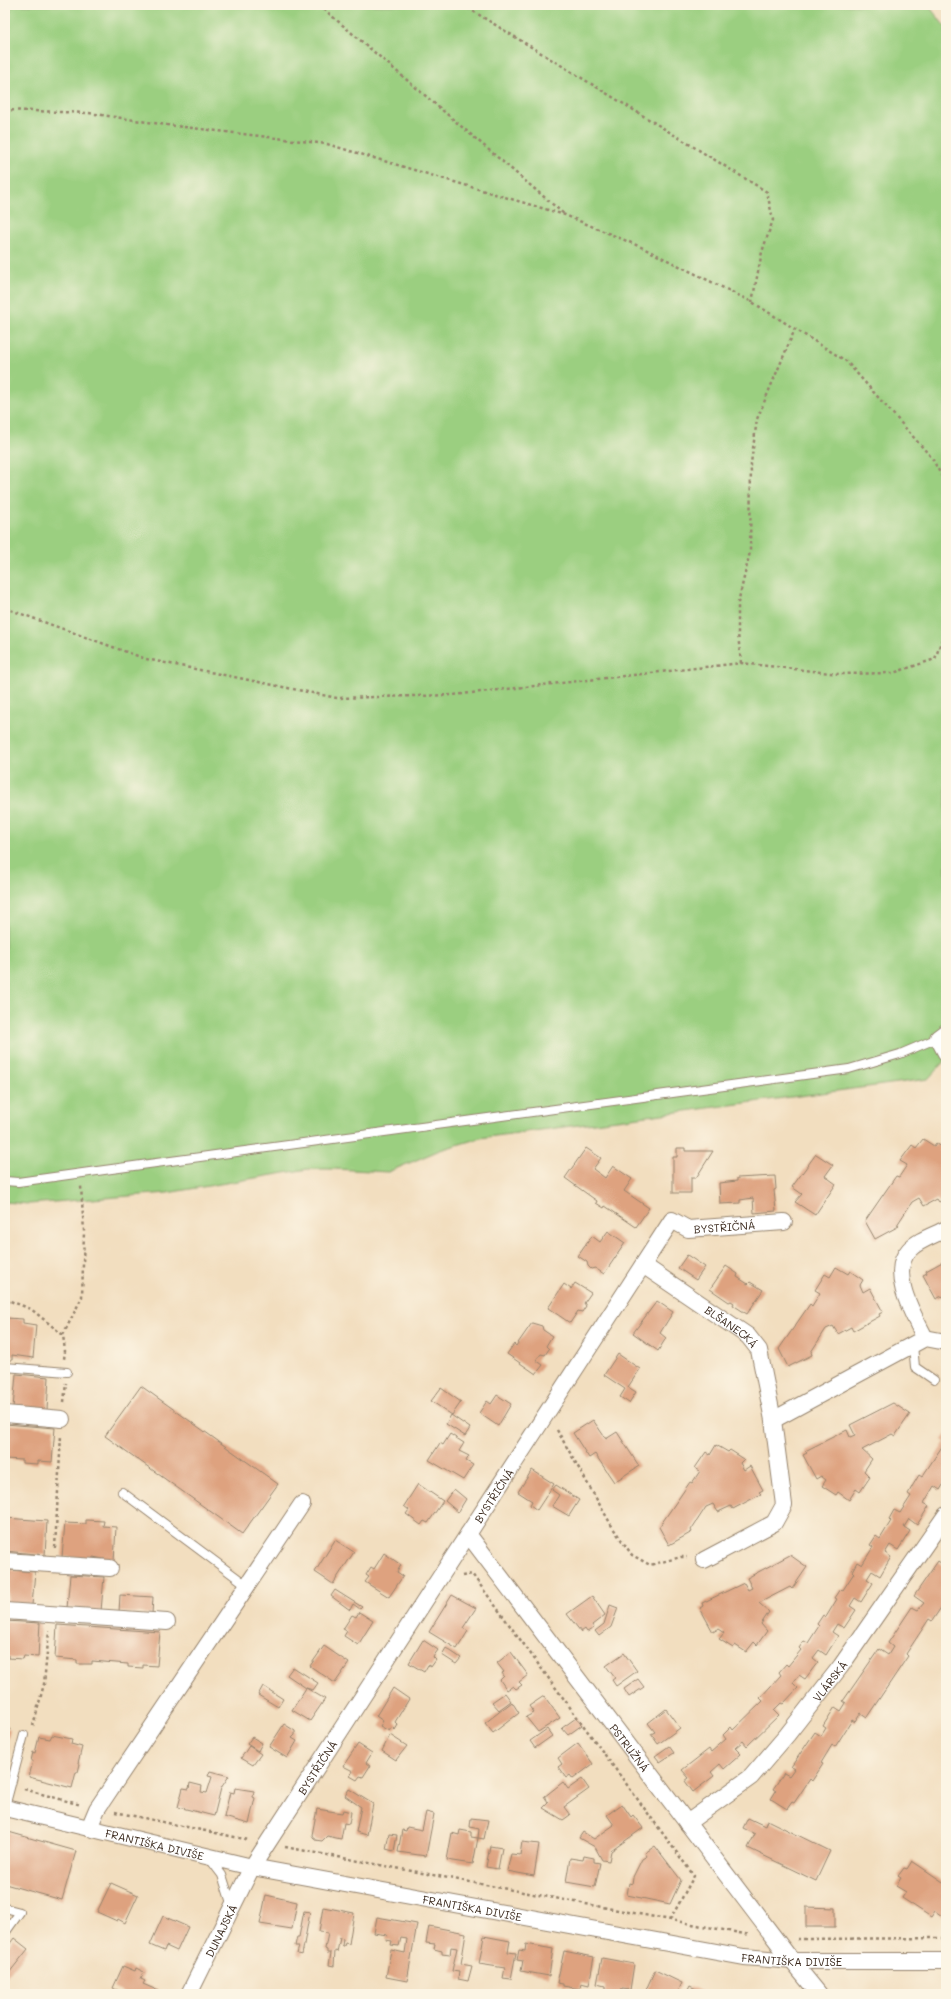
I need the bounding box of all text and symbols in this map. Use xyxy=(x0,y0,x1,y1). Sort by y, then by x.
street label: BYSTŘIČNÁ xyxy=(693,1217,756,1236)
street label: BLŠANECKÁ xyxy=(702,1302,762,1351)
street label: BYSTŘIČNÁ xyxy=(470,1465,516,1525)
street label: VLÁRSKÁ xyxy=(809,1657,850,1704)
street label: PSTRUŽNÁ xyxy=(607,1720,653,1775)
street label: BYSTŘIČNÁ xyxy=(294,1737,340,1797)
street label: FRANTIŠKA DIVIŠE xyxy=(104,1825,206,1863)
street label: FRANTIŠKA DIVIŠE xyxy=(421,1891,523,1924)
street label: DUNAJSKÁ xyxy=(201,1901,240,1959)
street label: FRANTIŠKA DIVIŠE xyxy=(741,1949,842,1969)

